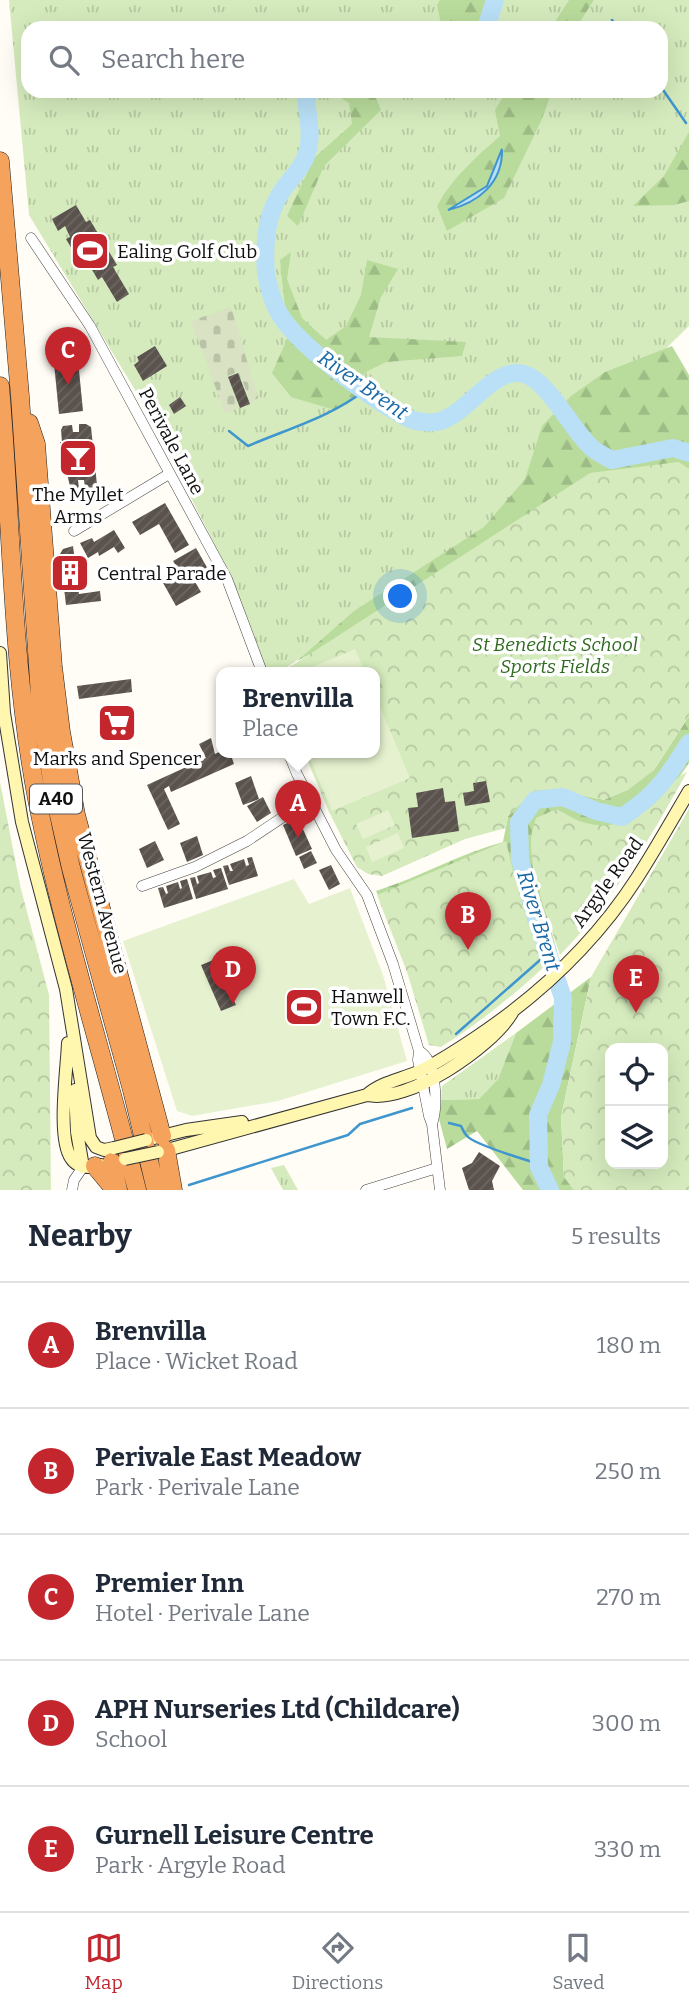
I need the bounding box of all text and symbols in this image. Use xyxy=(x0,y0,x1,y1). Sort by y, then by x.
search box xyxy=(21,21,668,98)
icon: search xyxy=(45,41,83,79)
text: Search here xyxy=(101,44,245,75)
sports icon: Ealing Golf Club xyxy=(69,230,111,272)
place label: Ealing Golf Club xyxy=(117,240,257,263)
pin: C xyxy=(45,327,91,385)
water label: River Brent xyxy=(313,345,413,426)
street label: Perivale Lane xyxy=(134,384,209,499)
bar icon: The Myllet Arms xyxy=(57,437,99,479)
place label: The Myllet Arms xyxy=(32,483,124,528)
building icon: Central Parade xyxy=(49,552,91,594)
place label: Central Parade xyxy=(97,562,227,585)
your location xyxy=(383,579,417,613)
park label: St Benedicts School Sports Fields xyxy=(472,633,638,678)
popup xyxy=(216,667,380,758)
text: Brenvilla xyxy=(242,683,354,714)
supermarket icon: Marks and Spencer xyxy=(96,702,138,744)
text: Place xyxy=(242,714,299,742)
place label: Marks and Spencer xyxy=(33,747,202,770)
pin: A xyxy=(275,780,321,838)
road number: A40 xyxy=(30,784,82,814)
street label: Western Avenue xyxy=(73,830,132,976)
street label: Argyle Road xyxy=(567,833,648,932)
water label: River Brent xyxy=(511,868,567,975)
pin: B xyxy=(445,892,491,950)
pin: D xyxy=(210,946,256,1004)
pin: E xyxy=(613,955,659,1013)
place label: Hanwell Town F.C. xyxy=(331,985,410,1030)
sports icon: Hanwell Town F.C. xyxy=(283,986,325,1028)
map controls xyxy=(605,1043,668,1169)
button: locate xyxy=(605,1043,668,1106)
button: layers xyxy=(605,1106,668,1169)
text: Nearby xyxy=(28,1218,132,1254)
text: 5 results xyxy=(571,1222,661,1250)
text: Brenvilla xyxy=(95,1316,206,1347)
text: A xyxy=(43,1331,59,1359)
text: 180 m xyxy=(597,1331,661,1359)
text: Place · Wicket Road xyxy=(95,1347,298,1375)
text: Perivale East Meadow xyxy=(95,1442,361,1473)
text: B xyxy=(44,1457,58,1485)
text: 250 m xyxy=(595,1457,661,1485)
text: Park · Perivale Lane xyxy=(95,1473,300,1501)
text: Premier Inn xyxy=(95,1568,244,1599)
text: C xyxy=(44,1583,58,1611)
text: 270 m xyxy=(596,1583,661,1611)
text: Hotel · Perivale Lane xyxy=(95,1599,310,1627)
text: APH Nurseries Ltd (Childcare) xyxy=(95,1694,460,1725)
text: D xyxy=(43,1709,59,1737)
text: 300 m xyxy=(592,1709,661,1737)
text: School xyxy=(95,1725,167,1753)
text: Gurnell Leisure Centre xyxy=(95,1820,374,1851)
text: E xyxy=(44,1835,58,1863)
text: 330 m xyxy=(594,1835,661,1863)
text: Park · Argyle Road xyxy=(95,1851,286,1879)
tab: Map xyxy=(85,1929,123,1994)
tab: Directions xyxy=(292,1929,383,1994)
tab: Saved xyxy=(552,1929,604,1994)

